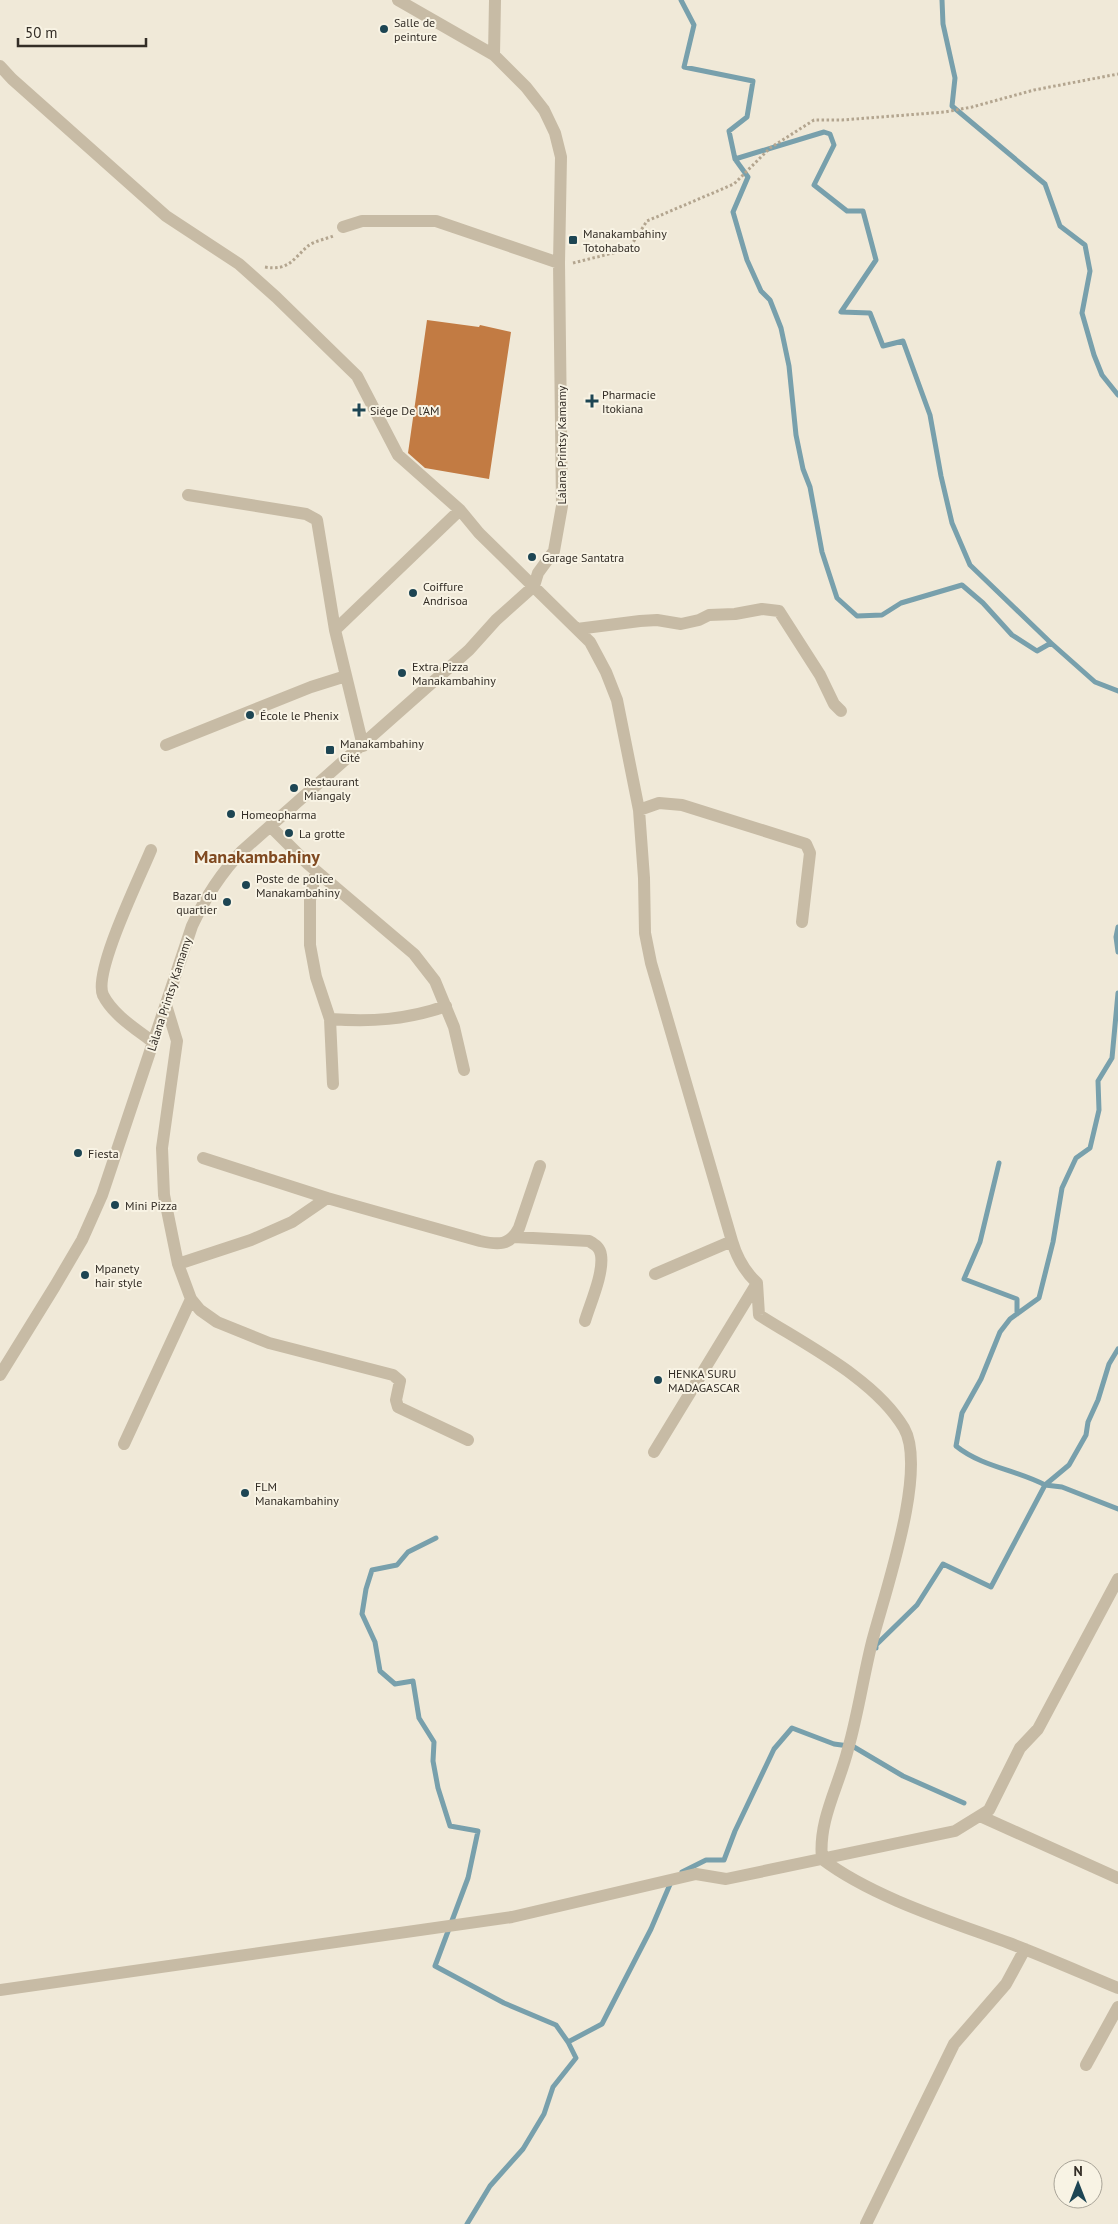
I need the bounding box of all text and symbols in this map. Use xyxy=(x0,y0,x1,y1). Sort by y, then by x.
scale bar xyxy=(18,15,145,47)
place label: Salle de peinture xyxy=(394,15,437,44)
text: 50 m xyxy=(25,23,58,42)
marker: Salle de peinture xyxy=(378,23,390,35)
place label: Manakambahiny Totohabato xyxy=(583,226,667,255)
marker: Manakambahiny Totohabato xyxy=(567,234,579,246)
street label: Làlana Printsy Kamamy xyxy=(554,385,569,504)
place label: Pharmacie Itokiana xyxy=(602,387,656,416)
marker: Pharmacie Itokiana xyxy=(586,395,598,407)
marker: Siége De l'AM xyxy=(352,403,366,417)
place label: Siége De l'AM xyxy=(370,403,440,418)
place label: Garage Santatra xyxy=(542,550,624,565)
marker: Garage Santatra xyxy=(526,551,538,563)
place label: Coiffure Andrisoa xyxy=(423,579,468,608)
marker: Coiffure Andrisoa xyxy=(407,587,419,599)
place label: Extra Pizza Manakambahiny xyxy=(412,659,496,688)
marker: Extra Pizza Manakambahiny xyxy=(396,667,408,679)
place label: École le Phenix xyxy=(260,708,339,723)
marker: École le Phenix xyxy=(244,709,256,721)
place label: Manakambahiny Cité xyxy=(340,736,424,765)
marker: Manakambahiny Cité xyxy=(324,744,336,756)
place label: Restaurant Miangaly xyxy=(304,774,359,803)
marker: Restaurant Miangaly xyxy=(288,782,300,794)
place label: Homeopharma xyxy=(241,807,316,822)
marker: Homeopharma xyxy=(225,808,237,820)
place label: La grotte xyxy=(299,826,345,841)
marker: La grotte xyxy=(283,827,295,839)
district label: Manakambahiny xyxy=(194,845,320,868)
place label: Poste de police Manakambahiny xyxy=(256,871,340,900)
marker: Poste de police Manakambahiny xyxy=(240,879,252,891)
place label: Bazar du quartier xyxy=(173,888,217,917)
marker: Bazar du quartier xyxy=(221,896,233,908)
street label: Làlana Printsy Kamamy xyxy=(143,935,195,1053)
place label: Fiesta xyxy=(88,1146,119,1161)
marker: Fiesta xyxy=(72,1147,84,1159)
place label: Mini Pizza xyxy=(125,1198,177,1213)
marker: Mini Pizza xyxy=(109,1199,121,1211)
place label: Mpanety hair style xyxy=(95,1261,142,1290)
marker: Mpanety hair style xyxy=(79,1269,91,1281)
place label: HENKA SURU MADAGASCAR xyxy=(668,1366,740,1395)
marker: HENKA SURU MADAGASCAR xyxy=(652,1374,664,1386)
place label: FLM Manakambahiny xyxy=(255,1479,339,1508)
marker: FLM Manakambahiny xyxy=(239,1487,251,1499)
north arrow xyxy=(1053,2159,1103,2209)
text: N xyxy=(1073,2162,1083,2180)

